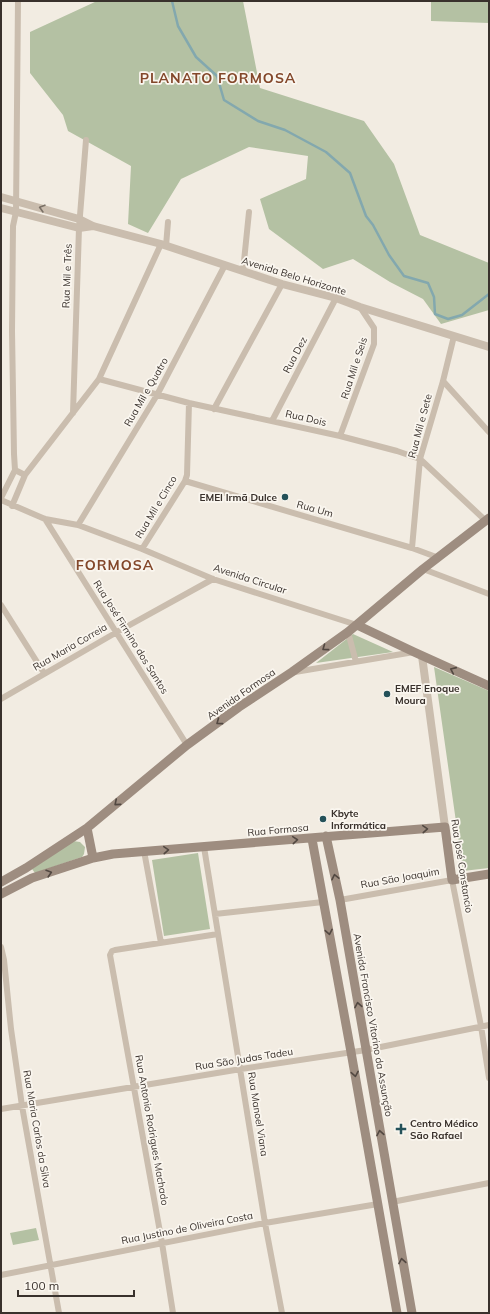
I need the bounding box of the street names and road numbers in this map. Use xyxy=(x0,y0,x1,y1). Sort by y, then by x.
street label: Rua Mil e Três xyxy=(59,243,75,308)
street label: Avenida Belo Horizonte xyxy=(240,254,348,298)
street label: Rua Dez xyxy=(280,335,310,375)
street label: Rua Mil e Seis xyxy=(338,335,370,401)
street label: Rua Mil e Quatro xyxy=(121,355,171,429)
street label: Rua Mil e Sete xyxy=(405,393,435,459)
street label: Rua Dois xyxy=(284,407,328,429)
street label: Rua Mil e Cinco xyxy=(132,473,180,541)
street label: Rua Um xyxy=(295,498,335,520)
street label: Avenida Circular xyxy=(212,561,289,597)
street label: Rua José Firmino dos Santos xyxy=(91,578,171,696)
street label: Rua Maria Correia xyxy=(30,620,110,674)
street label: Avenida Formosa xyxy=(204,665,278,723)
street label: Rua José Constancio xyxy=(448,818,476,914)
street label: Rua Formosa xyxy=(247,821,309,839)
street label: Rua São Joaquim xyxy=(360,865,441,891)
street label: Avenida Francisco Vitorino da Assunção xyxy=(350,932,396,1118)
street label: Rua São Judas Tadeu xyxy=(194,1045,294,1073)
street label: Rua Antonio Rodrigues Machado xyxy=(132,1054,172,1207)
street label: Rua Maria Carlos da Silva xyxy=(20,1069,54,1189)
street label: Rua Manoel Viana xyxy=(245,1071,271,1157)
street label: Rua Justino de Oliveira Costa xyxy=(120,1209,254,1247)

